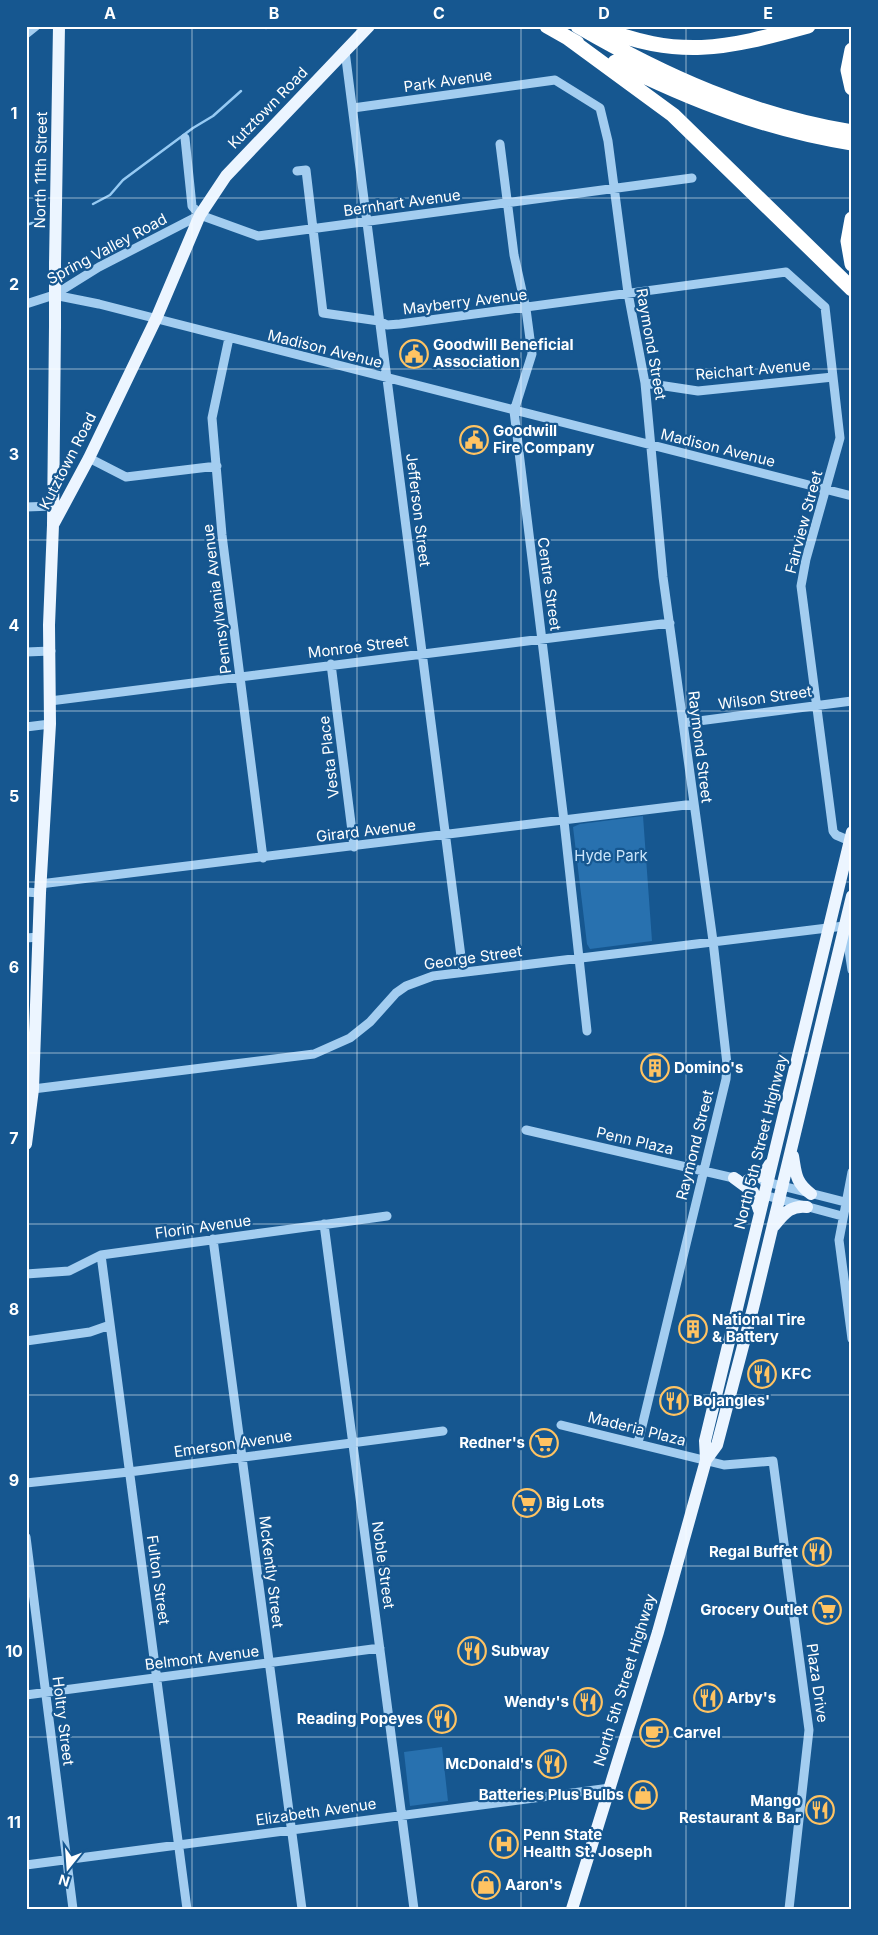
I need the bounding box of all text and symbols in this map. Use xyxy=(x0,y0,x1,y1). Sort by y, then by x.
text: A xyxy=(104,3,116,23)
text: B xyxy=(269,3,279,23)
text: C xyxy=(433,3,445,23)
text: D xyxy=(598,3,610,23)
text: E xyxy=(763,3,773,23)
street label: Kutztown Road xyxy=(224,63,312,153)
street label: Park Avenue xyxy=(403,65,493,96)
text: 1 xyxy=(11,103,17,123)
street label: North 11th Street xyxy=(30,111,51,229)
street label: Bernhart Avenue xyxy=(342,185,462,220)
street label: Spring Valley Road xyxy=(44,209,170,288)
text: 2 xyxy=(9,274,19,294)
street label: Mayberry Avenue xyxy=(402,284,528,319)
street label: Raymond Street xyxy=(632,287,671,401)
street label: Madison Avenue xyxy=(266,325,384,372)
place label: Goodwill Beneficial Association xyxy=(433,335,574,371)
public building icon: Goodwill Beneficial Association xyxy=(399,339,429,369)
street label: Reichart Avenue xyxy=(695,355,811,384)
street label: Kutztown Road xyxy=(35,409,100,513)
place label: Goodwill Fire Company xyxy=(493,421,595,457)
street label: Madison Avenue xyxy=(659,424,777,471)
public building icon: Goodwill Fire Company xyxy=(459,425,489,455)
text: 3 xyxy=(9,444,19,464)
street label: Jefferson Street xyxy=(402,452,435,568)
street label: Fairview Street xyxy=(781,468,826,575)
street label: Pennsylvania Avenue xyxy=(198,523,235,675)
street label: Centre Street xyxy=(534,536,565,632)
text: 4 xyxy=(9,615,20,635)
street label: Monroe Street xyxy=(307,631,409,662)
street label: Wilson Street xyxy=(717,682,813,713)
street label: Raymond Street xyxy=(684,690,717,804)
street label: Vesta Place xyxy=(314,715,343,799)
text: 5 xyxy=(9,786,19,806)
street label: Girard Avenue xyxy=(315,815,417,846)
park label: Hyde Park xyxy=(574,846,649,865)
street label: George Street xyxy=(423,941,523,974)
text: 6 xyxy=(9,957,19,977)
street label: North 5th Street Highway xyxy=(730,1052,792,1231)
building icon: Domino's xyxy=(640,1053,670,1083)
place label: Domino's xyxy=(674,1058,743,1077)
street label: Raymond Street xyxy=(672,1088,717,1202)
street label: Penn Plaza xyxy=(595,1122,676,1159)
text: 7 xyxy=(9,1128,19,1148)
street label: Florin Avenue xyxy=(154,1210,252,1243)
text: 8 xyxy=(9,1299,19,1319)
place label: National Tire & Battery xyxy=(712,1310,805,1346)
building icon: National Tire & Battery xyxy=(678,1314,708,1344)
restaurant icon: KFC xyxy=(747,1359,777,1389)
place label: KFC xyxy=(781,1364,812,1383)
restaurant icon: Bojangles' xyxy=(659,1386,689,1416)
place label: Bojangles' xyxy=(693,1391,770,1410)
street label: Maderia Plaza xyxy=(586,1407,688,1450)
street label: Emerson Avenue xyxy=(173,1426,293,1461)
supermarket icon: Redner's xyxy=(529,1428,559,1458)
place label: Redner's xyxy=(459,1433,525,1452)
text: 9 xyxy=(9,1470,19,1490)
supermarket icon: Big Lots xyxy=(512,1488,542,1518)
place label: Big Lots xyxy=(546,1493,604,1512)
street label: McKently Street xyxy=(255,1515,288,1629)
street label: Noble Street xyxy=(368,1520,399,1610)
street label: Fulton Street xyxy=(143,1534,174,1626)
restaurant icon: Regal Buffet xyxy=(802,1537,832,1567)
place label: Regal Buffet xyxy=(709,1542,799,1561)
street label: North 5th Street Highway xyxy=(589,1591,660,1769)
supermarket icon: Grocery Outlet xyxy=(812,1595,842,1625)
place label: Grocery Outlet xyxy=(700,1600,808,1619)
restaurant icon: Subway xyxy=(457,1636,487,1666)
text: 10 xyxy=(5,1641,23,1661)
street label: Belmont Avenue xyxy=(144,1641,260,1674)
place label: Subway xyxy=(491,1641,550,1660)
street label: Plaza Drive xyxy=(803,1642,832,1724)
street label: Holtry Street xyxy=(49,1675,78,1767)
restaurant icon: Arby's xyxy=(693,1683,723,1713)
restaurant icon: Wendy's xyxy=(573,1687,603,1717)
place label: Arby's xyxy=(727,1688,776,1707)
place label: Wendy's xyxy=(504,1692,569,1711)
restaurant icon: Reading Popeyes xyxy=(427,1704,457,1734)
place label: Reading Popeyes xyxy=(297,1709,423,1728)
cafe icon: Carvel xyxy=(639,1718,669,1748)
place label: Carvel xyxy=(673,1723,721,1742)
restaurant icon: McDonald's xyxy=(537,1749,567,1779)
place label: McDonald's xyxy=(445,1754,533,1773)
shop icon: Batteries Plus Bulbs xyxy=(628,1780,658,1810)
place label: Batteries Plus Bulbs xyxy=(479,1785,624,1804)
place label: Mango Restaurant & Bar xyxy=(679,1791,801,1827)
street label: Elizabeth Avenue xyxy=(254,1794,377,1829)
restaurant icon: Mango Restaurant & Bar xyxy=(805,1795,835,1825)
text: 11 xyxy=(7,1812,21,1832)
place label: Penn State Health St. Joseph xyxy=(523,1825,652,1861)
hospital icon: Penn State Health St. Joseph xyxy=(489,1829,519,1859)
north arrow xyxy=(42,1842,92,1892)
shop icon: Aaron's xyxy=(471,1870,501,1900)
text: N xyxy=(56,1871,72,1891)
place label: Aaron's xyxy=(505,1875,562,1894)

